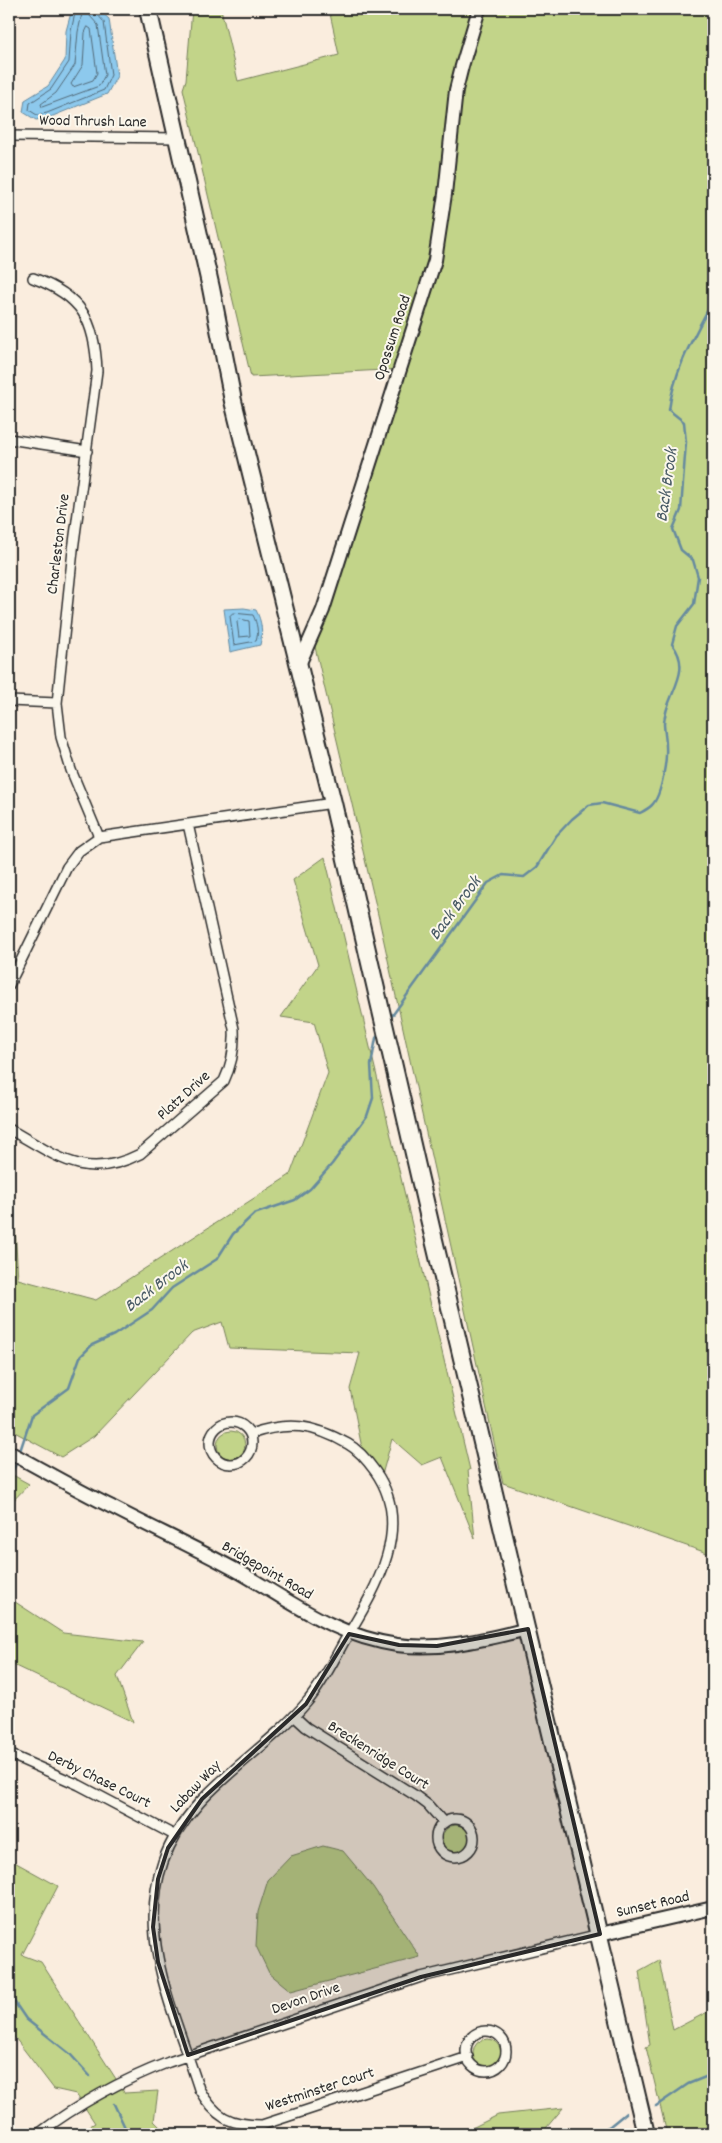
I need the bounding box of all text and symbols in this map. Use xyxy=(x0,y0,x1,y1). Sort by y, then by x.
street label: Wood Thrush Lane xyxy=(39,110,147,134)
street label: Opossum Road xyxy=(368,292,418,384)
water label: Back Brook xyxy=(650,445,686,524)
street label: Charleston Drive xyxy=(41,492,77,596)
water label: Back Brook xyxy=(424,871,489,946)
street label: Platz Drive xyxy=(152,1066,216,1126)
water label: Back Brook xyxy=(120,1254,195,1319)
street label: Bridgepoint Road xyxy=(217,1535,317,1607)
street label: Breckenridge Court xyxy=(323,1716,433,1796)
street label: Derby Chase Court xyxy=(44,1745,155,1815)
street label: Labaw Way xyxy=(165,1755,227,1819)
street label: Sunset Road xyxy=(614,1885,692,1925)
street label: Devon Drive xyxy=(269,1977,343,2021)
street label: Westminster Court xyxy=(263,2062,377,2118)

